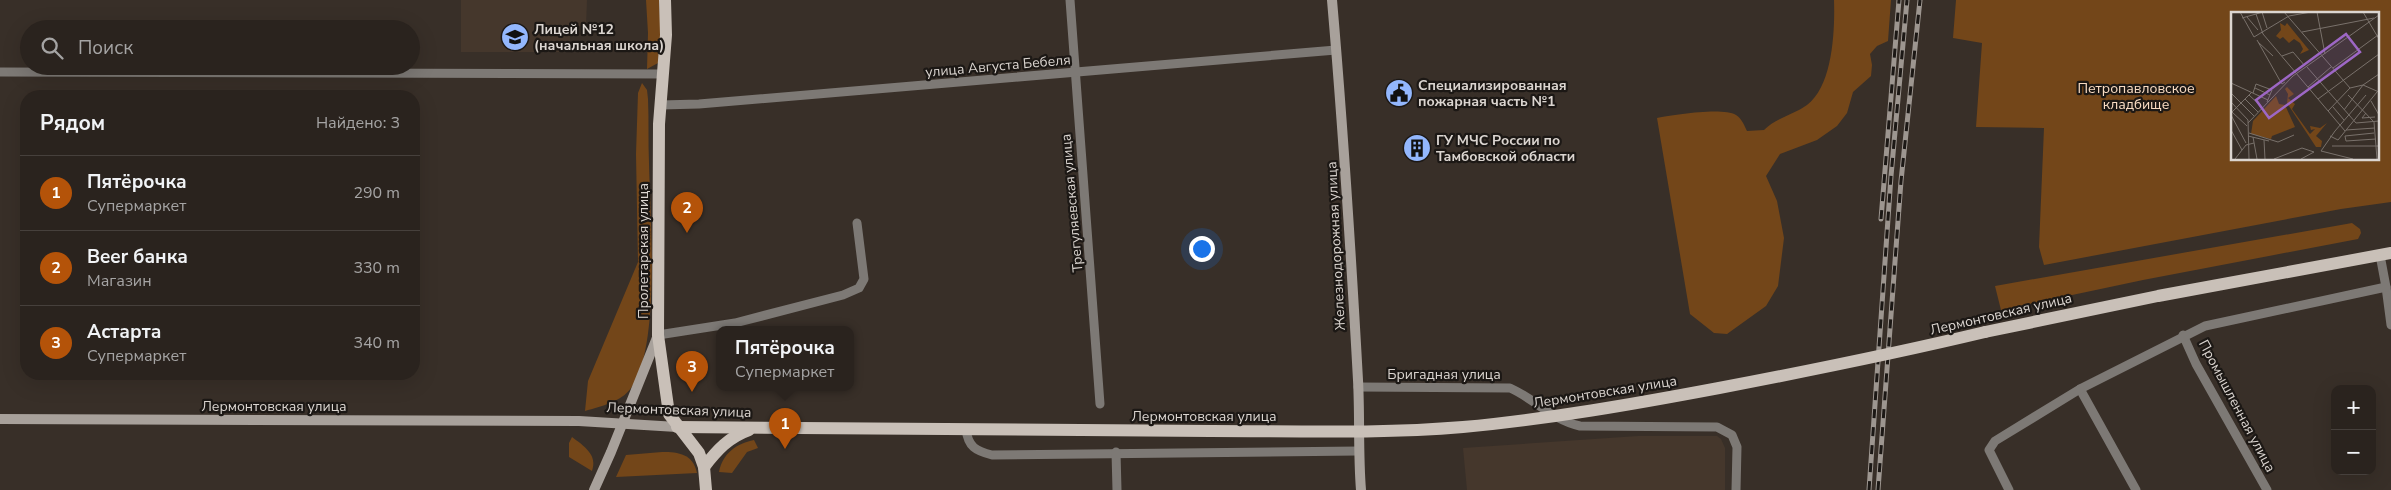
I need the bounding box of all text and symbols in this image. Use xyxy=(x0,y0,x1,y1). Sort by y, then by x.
inset map xyxy=(2231,12,2378,160)
search box xyxy=(20,20,420,75)
place label: Лицей №12 (начальная школа) xyxy=(534,20,664,55)
school or university icon: Лицей №12 (начальная школа) xyxy=(500,22,530,52)
icon: search xyxy=(38,34,66,62)
text: Поиск xyxy=(78,35,133,61)
street label: улица Августа Бебеля xyxy=(925,50,1071,82)
place label: Специализированная пожарная часть №1 xyxy=(1418,76,1567,111)
public building icon: Специализированная пожарная часть №1 xyxy=(1384,78,1414,108)
park label: Петропавловское кладбище xyxy=(2077,79,2195,114)
text: Рядом xyxy=(40,109,105,137)
text: Найдено: 3 xyxy=(316,112,400,134)
place label: ГУ МЧС России по Тамбовской области xyxy=(1436,131,1575,166)
street label: Трегуляевская улица xyxy=(1056,133,1088,273)
building icon: ГУ МЧС России по Тамбовской области xyxy=(1402,133,1432,163)
street label: Железнодорожная улица xyxy=(1322,161,1350,331)
text: Пятёрочка xyxy=(87,169,187,195)
text: 1 xyxy=(51,182,61,204)
text: 290 m xyxy=(353,182,400,204)
street label: Пролетарская улица xyxy=(634,183,653,319)
pin: 2 xyxy=(671,192,703,233)
text: Супермаркет xyxy=(87,195,186,217)
your location xyxy=(1189,236,1215,262)
text: Beer банка xyxy=(87,244,188,270)
text: 2 xyxy=(51,257,61,279)
text: 330 m xyxy=(353,257,400,279)
text: Магазин xyxy=(87,270,152,292)
street label: Лермонтовская улица xyxy=(1928,288,2074,340)
text: Астарта xyxy=(87,319,161,345)
popup xyxy=(716,326,854,391)
text: 3 xyxy=(51,332,61,354)
text: 340 m xyxy=(353,332,400,354)
text: Пятёрочка xyxy=(735,335,835,361)
street label: Промышленная улица xyxy=(2194,337,2280,475)
text: Супермаркет xyxy=(87,345,186,367)
pin: 3 xyxy=(676,351,708,392)
text: Супермаркет xyxy=(735,361,834,383)
street label: Бригадная улица xyxy=(1387,365,1501,384)
street label: Лермонтовская улица xyxy=(1532,371,1678,413)
map controls xyxy=(2331,385,2376,475)
button: + xyxy=(2331,385,2376,430)
street label: Лермонтовская улица xyxy=(201,397,347,416)
street label: Лермонтовская улица xyxy=(606,398,752,422)
street label: Лермонтовская улица xyxy=(1131,407,1277,426)
pin: 1 xyxy=(769,408,801,449)
button: − xyxy=(2331,430,2376,475)

